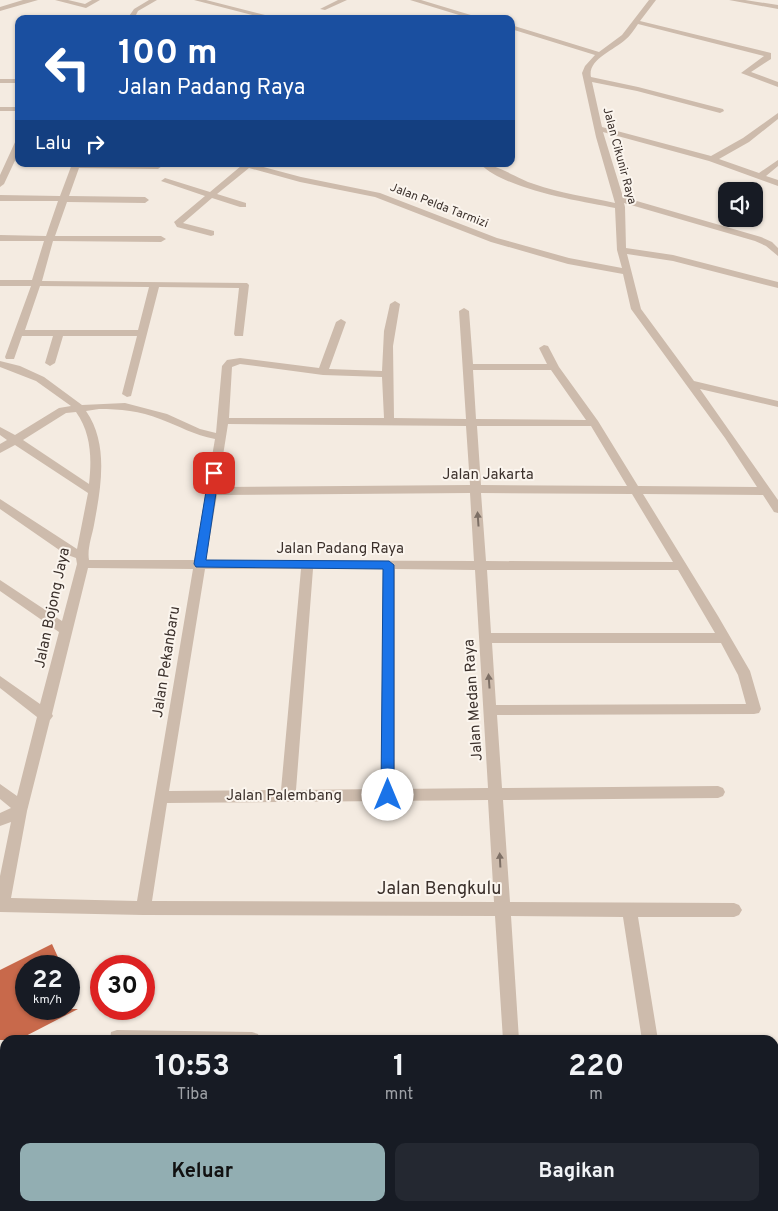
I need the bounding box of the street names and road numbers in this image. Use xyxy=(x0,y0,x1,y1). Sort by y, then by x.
street label: Jalan Cikunir Raya xyxy=(598,106,640,206)
street label: Jalan Pelda Tarmizi xyxy=(387,180,491,232)
street label: Jalan Jakarta xyxy=(442,466,534,485)
street label: Jalan Padang Raya xyxy=(276,540,404,559)
street label: Jalan Bojong Jaya xyxy=(31,546,75,670)
street label: Jalan Pekanbaru xyxy=(149,605,185,719)
street label: Jalan Medan Raya xyxy=(460,638,488,762)
street label: Jalan Palembang xyxy=(226,787,342,806)
street label: Jalan Bengkulu xyxy=(377,878,501,901)

